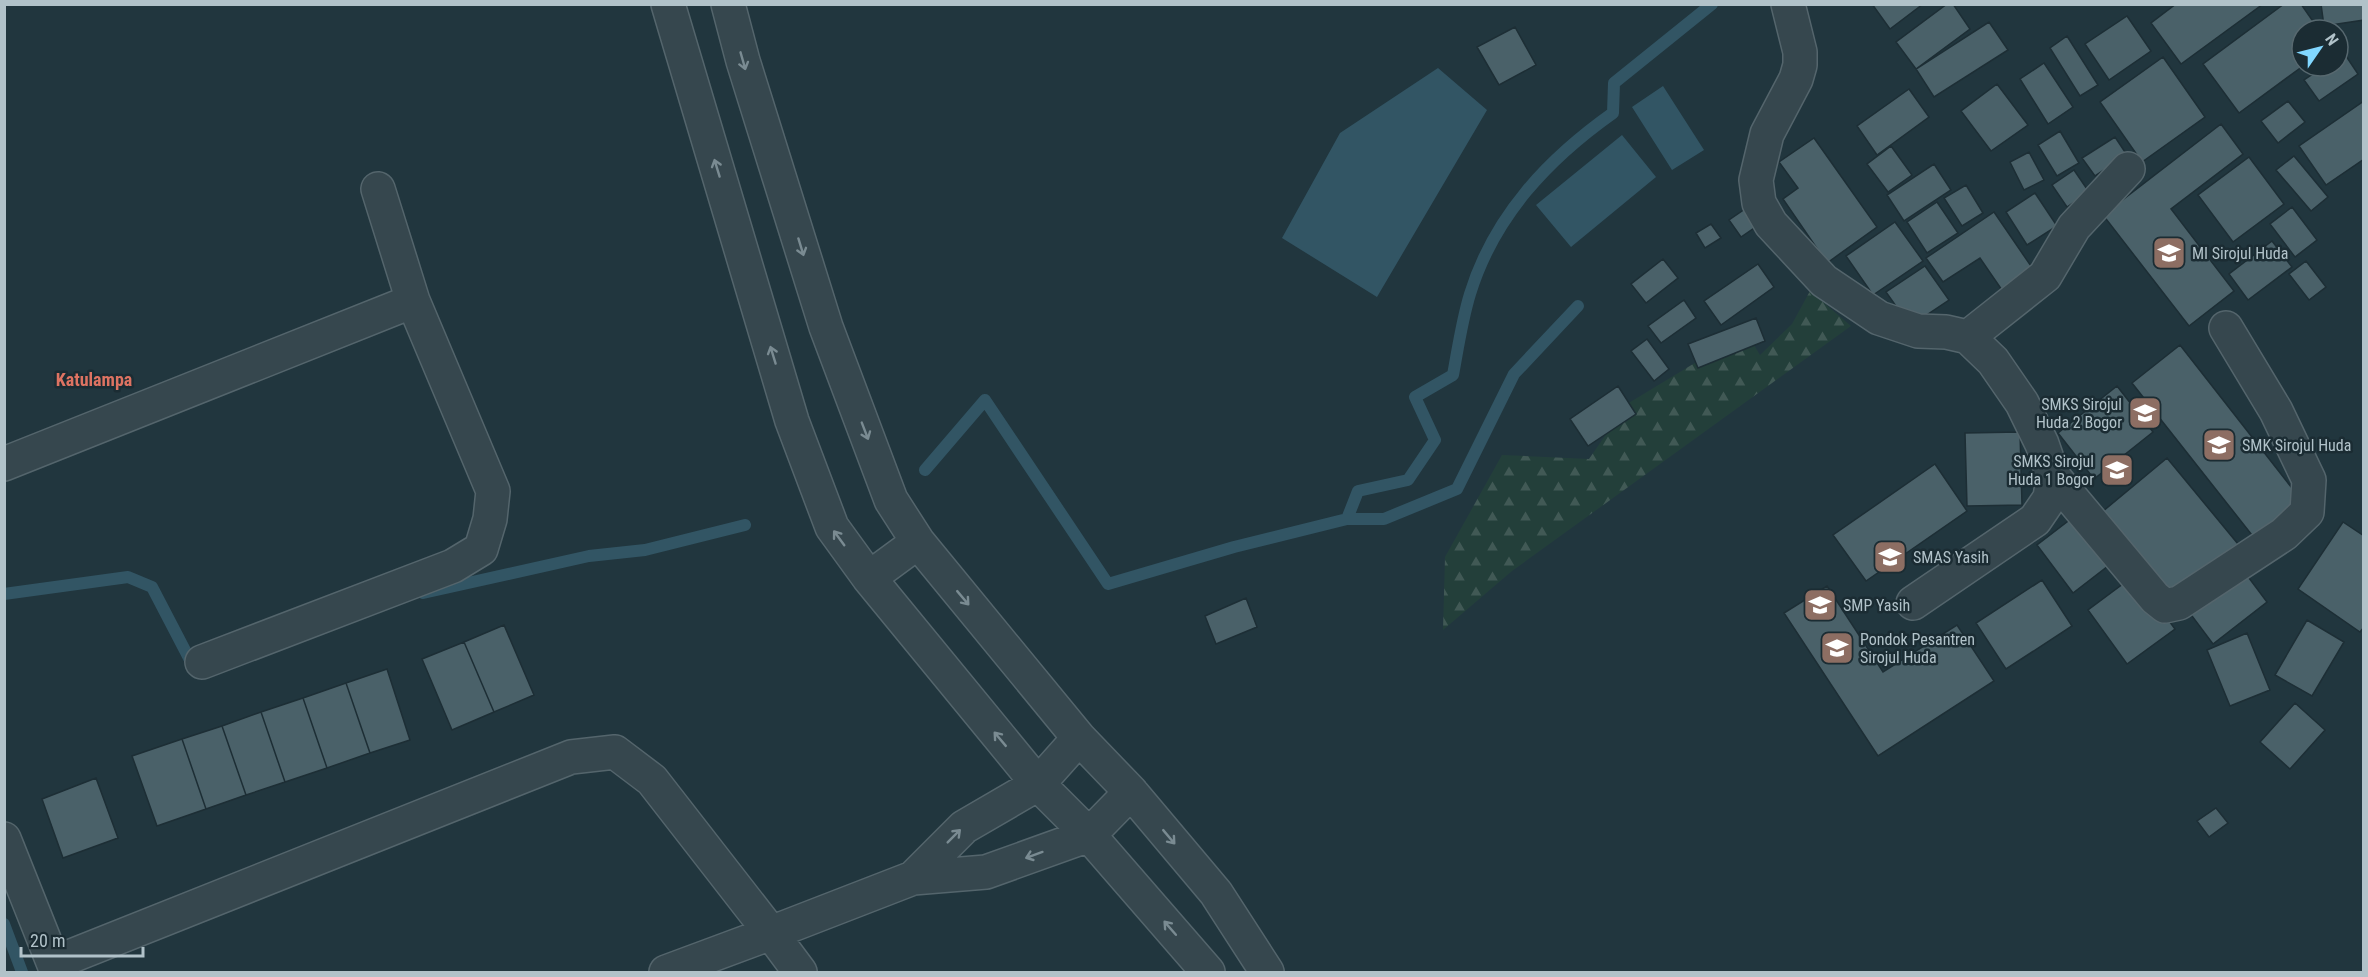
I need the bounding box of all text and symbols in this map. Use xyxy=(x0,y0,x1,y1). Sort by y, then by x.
north arrow xyxy=(2290,18,2350,78)
text: N xyxy=(2321,30,2342,49)
one-way arrow xyxy=(738,51,750,70)
one-way arrow xyxy=(711,159,722,178)
school or university icon: MI Sirojul Huda xyxy=(2151,235,2187,271)
one-way arrow xyxy=(796,237,807,256)
place label: MI Sirojul Huda xyxy=(2192,244,2288,263)
one-way arrow xyxy=(767,346,778,365)
district label: Katulampa xyxy=(56,369,132,390)
place label: SMKS Sirojul Huda 2 Bogor xyxy=(2036,395,2122,432)
school or university icon: SMKS Sirojul Huda 2 Bogor xyxy=(2127,395,2163,431)
one-way arrow xyxy=(861,422,872,440)
school or university icon: SMK Sirojul Huda xyxy=(2201,427,2237,463)
place label: SMK Sirojul Huda xyxy=(2242,436,2351,455)
place label: SMKS Sirojul Huda 1 Bogor xyxy=(2008,452,2094,489)
school or university icon: SMKS Sirojul Huda 1 Bogor xyxy=(2099,452,2135,488)
one-way arrow xyxy=(833,530,846,546)
school or university icon: SMAS Yasih xyxy=(1872,539,1908,575)
place label: SMAS Yasih xyxy=(1913,548,1989,567)
school or university icon: SMP Yasih xyxy=(1802,587,1838,623)
one-way arrow xyxy=(957,589,970,605)
place label: SMP Yasih xyxy=(1843,596,1910,615)
school or university icon: Pondok Pesantren Sirojul Huda xyxy=(1819,630,1855,666)
place label: Pondok Pesantren Sirojul Huda xyxy=(1860,630,1975,667)
one-way arrow xyxy=(994,731,1007,747)
one-way arrow xyxy=(947,829,962,844)
one-way arrow xyxy=(1162,829,1175,845)
one-way arrow xyxy=(1025,850,1044,861)
scale bar xyxy=(21,920,142,958)
one-way arrow xyxy=(1163,920,1176,936)
text: 20 m xyxy=(30,930,65,951)

